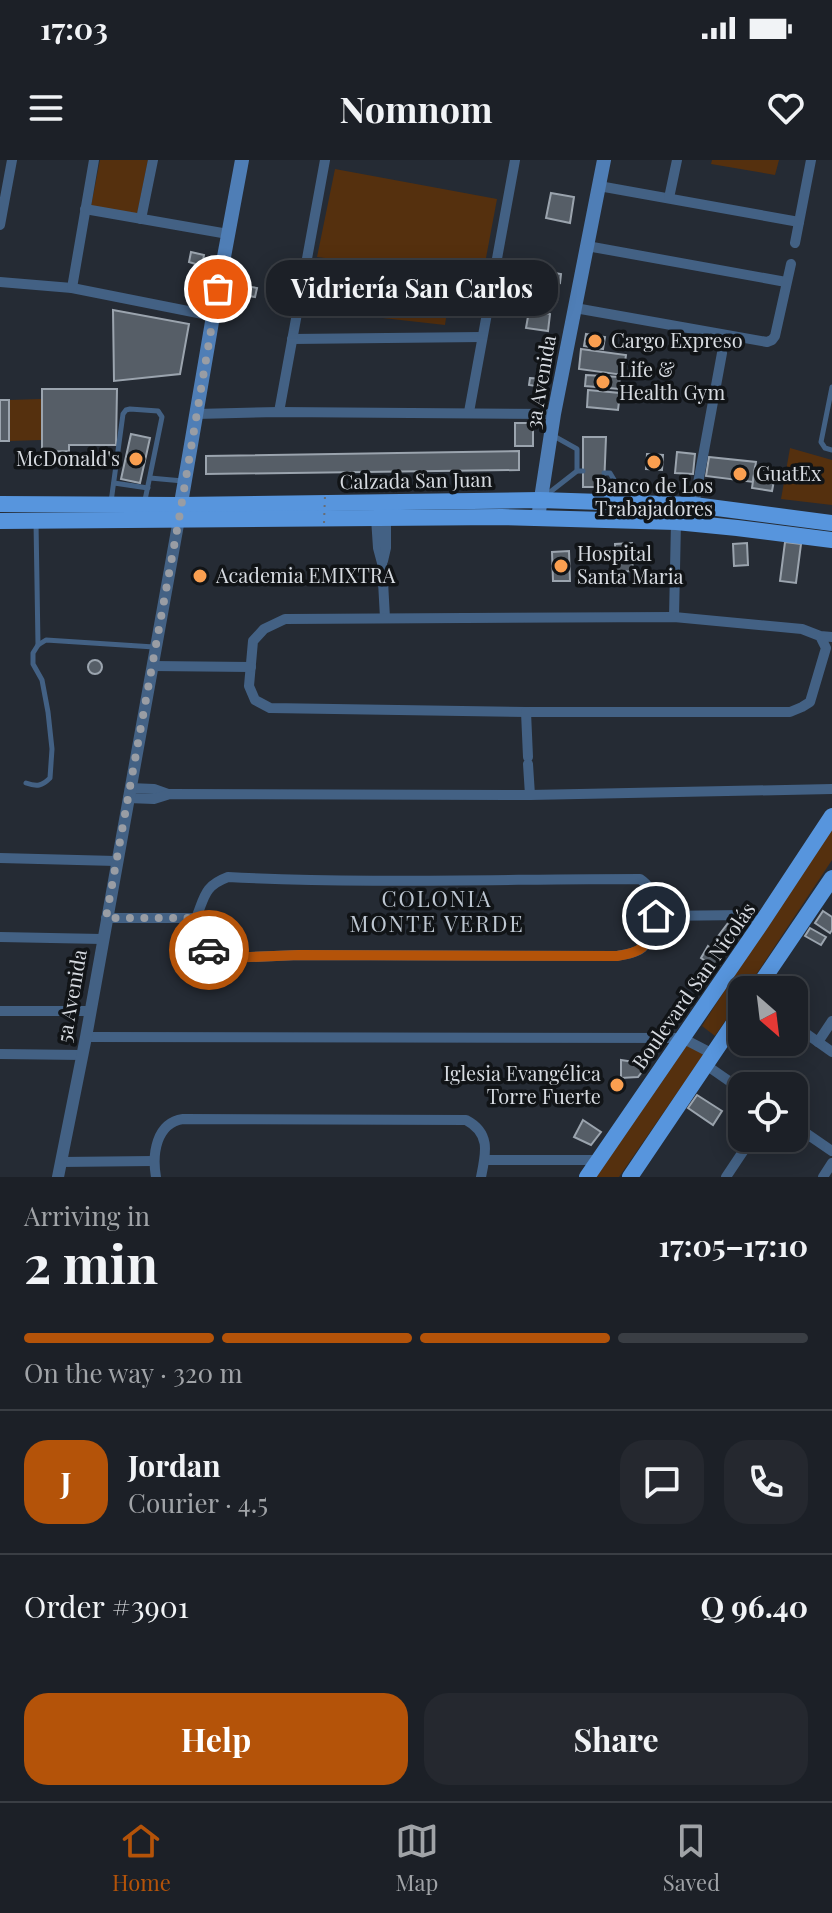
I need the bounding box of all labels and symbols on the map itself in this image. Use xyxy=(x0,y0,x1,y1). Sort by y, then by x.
pin xyxy=(184,255,252,323)
callout: Vidriería San Carlos xyxy=(266,261,558,317)
place label: Cargo Expreso xyxy=(611,326,743,353)
marker: Cargo Expreso xyxy=(586,332,604,350)
street label: 3a Avenida xyxy=(518,333,561,431)
place label: Life & Health Gym xyxy=(619,355,725,405)
marker: Life & Health Gym xyxy=(594,373,612,391)
place label: McDonald's xyxy=(16,444,120,471)
marker: McDonald's xyxy=(127,450,145,468)
marker: Banco de Los Trabajadores xyxy=(645,453,663,471)
place label: GuatEx xyxy=(756,459,822,486)
street label: Calzada San Juan xyxy=(339,465,493,494)
marker: GuatEx xyxy=(731,465,749,483)
place label: Banco de Los Trabajadores xyxy=(595,471,713,521)
place label: Hospital Santa Maria xyxy=(577,539,684,589)
marker: Hospital Santa Maria xyxy=(552,557,570,575)
place label: Academia EMIXTRA xyxy=(215,561,396,588)
marker: Academia EMIXTRA xyxy=(191,567,209,585)
pin xyxy=(622,882,690,950)
district label: COLONIA MONTE VERDE xyxy=(349,883,525,938)
street label: Boulevard San Nicolás xyxy=(625,896,761,1074)
courier xyxy=(169,910,249,990)
street label: 5a Avenida xyxy=(49,947,92,1044)
north arrow xyxy=(728,976,808,1056)
place label: Iglesia Evangélica Torre Fuerte xyxy=(443,1059,601,1109)
marker: Iglesia Evangélica Torre Fuerte xyxy=(608,1076,626,1094)

